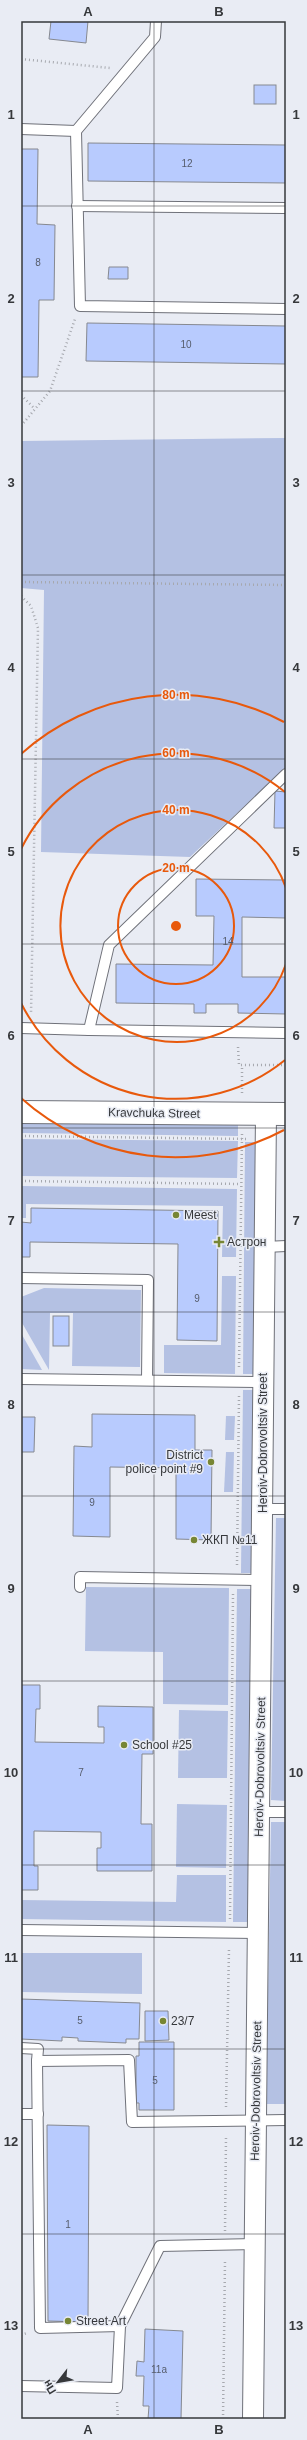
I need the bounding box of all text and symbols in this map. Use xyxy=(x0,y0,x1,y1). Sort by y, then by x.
text: A xyxy=(83,4,93,19)
text: B xyxy=(214,4,224,19)
text: 1 xyxy=(7,107,15,122)
text: 1 xyxy=(292,107,300,122)
house number: 12 xyxy=(181,158,193,169)
house number: 8 xyxy=(35,257,41,268)
text: 2 xyxy=(7,291,15,306)
text: 2 xyxy=(292,291,300,306)
house number: 10 xyxy=(180,339,192,350)
text: 3 xyxy=(7,475,15,490)
text: 3 xyxy=(292,475,300,490)
text: 4 xyxy=(7,660,15,675)
text: 4 xyxy=(292,660,300,675)
text: 80 m xyxy=(162,688,190,702)
text: 60 m xyxy=(162,746,190,760)
text: 40 m xyxy=(162,803,190,817)
text: 5 xyxy=(7,844,15,859)
text: 5 xyxy=(292,844,300,859)
text: 20 m xyxy=(162,861,190,875)
centre of rings xyxy=(169,919,183,933)
house number: 14 xyxy=(222,936,234,947)
text: 6 xyxy=(7,1028,15,1043)
text: 6 xyxy=(292,1028,300,1043)
street label: Kravchuka Street xyxy=(108,1105,201,1121)
place label: Meest xyxy=(184,1208,217,1222)
marker: Meest xyxy=(171,1210,181,1220)
text: 7 xyxy=(7,1213,15,1228)
text: 7 xyxy=(292,1213,300,1228)
place label: Астрон xyxy=(227,1235,266,1249)
marker: Астрон xyxy=(214,1237,224,1247)
house number: 9 xyxy=(194,1293,200,1304)
street label: Heroiv-Dobrovoltsiv Street xyxy=(256,1372,270,1513)
text: 8 xyxy=(7,1397,15,1412)
text: 8 xyxy=(292,1397,300,1412)
place label: District police point #9 xyxy=(126,1448,204,1476)
marker: District police point #9 xyxy=(206,1457,216,1467)
house number: 9 xyxy=(89,1497,95,1508)
place label: ЖКП №11 xyxy=(202,1533,258,1547)
marker: ЖКП №11 xyxy=(189,1535,199,1545)
text: 9 xyxy=(7,1581,15,1596)
text: 9 xyxy=(292,1581,300,1596)
street label: Heroiv-Dobrovoltsiv Street xyxy=(252,1696,268,1837)
place label: School #25 xyxy=(132,1738,192,1752)
marker: School #25 xyxy=(119,1740,129,1750)
text: 10 xyxy=(4,1765,18,1780)
text: 10 xyxy=(289,1765,303,1780)
house number: 7 xyxy=(78,1767,84,1778)
text: 11 xyxy=(4,1950,18,1965)
text: 11 xyxy=(289,1950,303,1965)
place label: 23/7 xyxy=(171,2014,195,2028)
house number: 5 xyxy=(77,2015,83,2026)
marker: 23/7 xyxy=(158,2016,168,2026)
street label: Heroiv-Dobrovoltsiv Street xyxy=(248,2020,264,2161)
house number: 5 xyxy=(152,2075,158,2086)
text: 12 xyxy=(4,2134,18,2149)
text: 12 xyxy=(289,2134,303,2149)
house number: 1 xyxy=(65,2219,71,2230)
place label: Street Art xyxy=(76,2314,127,2328)
marker: Street Art xyxy=(63,2316,73,2326)
text: 13 xyxy=(4,2318,18,2333)
text: 13 xyxy=(289,2318,303,2333)
north arrow xyxy=(38,2362,78,2402)
house number: 11а xyxy=(151,2364,167,2375)
text: Пн xyxy=(41,2378,58,2396)
text: A xyxy=(83,2422,93,2437)
text: B xyxy=(214,2422,224,2437)

